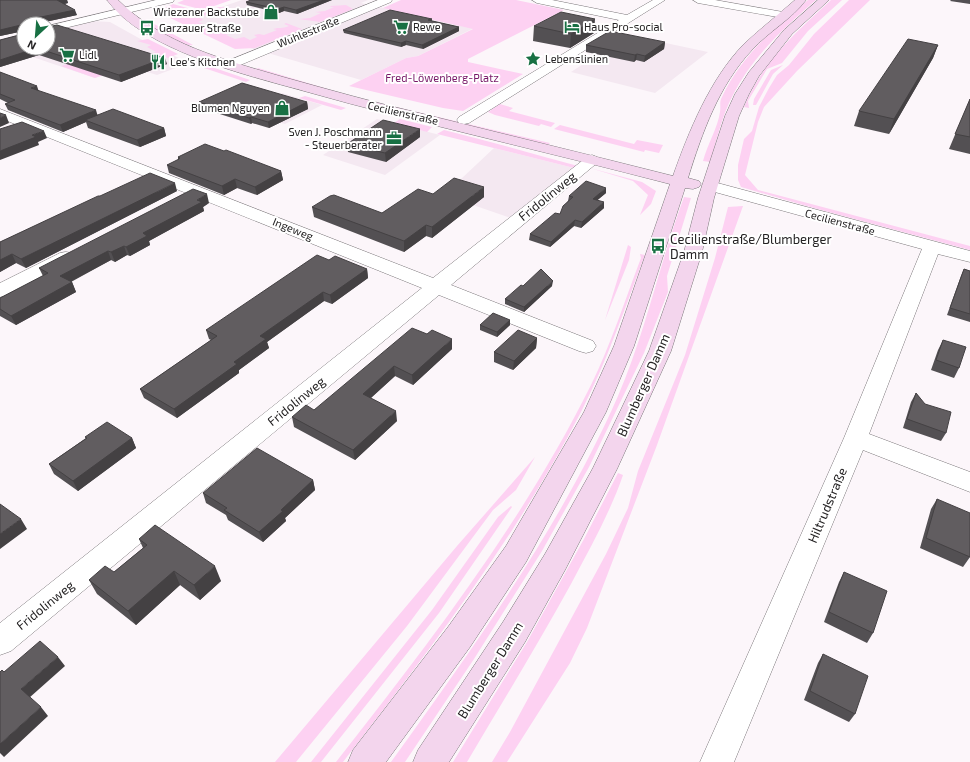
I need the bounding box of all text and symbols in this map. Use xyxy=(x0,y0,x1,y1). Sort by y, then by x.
shop icon: Wriezener Backstube xyxy=(262,3,280,21)
place label: Wriezener Backstube xyxy=(153,5,259,18)
street label: Wuhlestraße xyxy=(275,13,341,50)
north arrow xyxy=(16,16,56,56)
supermarket icon: Rewe xyxy=(392,18,410,36)
hotel icon: Haus Pro-social xyxy=(563,18,581,36)
bus stop icon: Garzauer Straße xyxy=(138,19,156,37)
place label: Rewe xyxy=(413,20,441,33)
place label: Haus Pro-social xyxy=(584,20,664,33)
place label: Garzauer Straße xyxy=(159,21,241,34)
text: N xyxy=(25,38,38,53)
supermarket icon: Lidl xyxy=(58,46,76,64)
place label: Lidl xyxy=(79,48,98,61)
place icon: Lebenslinien xyxy=(524,50,542,68)
place label: Lebenslinien xyxy=(545,52,608,65)
restaurant icon: Lee's Kitchen xyxy=(149,53,167,71)
place label: Lee's Kitchen xyxy=(170,55,235,68)
park label: Fred-Löwenberg-Platz xyxy=(385,71,499,84)
street label: Cecilienstraße xyxy=(367,98,440,127)
shop icon: Blumen Nguyen xyxy=(273,99,291,117)
place label: Blumen Nguyen xyxy=(191,101,270,114)
place label: Sven J. Poschmann - Steuerberater xyxy=(288,125,383,151)
office icon: Sven J. Poschmann - Steuerberater xyxy=(385,129,403,147)
street label: Fridolinweg xyxy=(515,168,579,224)
street label: Cecilienstraße xyxy=(804,206,877,237)
street label: Ingeweg xyxy=(271,215,315,242)
place label: Cecilienstraße/Blumberger Damm xyxy=(670,231,832,262)
bus stop icon: Cecilienstraße/Blumberger Damm xyxy=(649,237,667,255)
street label: Blumberger Damm xyxy=(613,331,673,439)
street label: Fridolinweg xyxy=(264,373,328,429)
street label: Hiltrudstraße xyxy=(804,465,850,545)
street label: Fridolinweg xyxy=(13,577,77,633)
street label: Blumberger Damm xyxy=(454,619,526,721)

